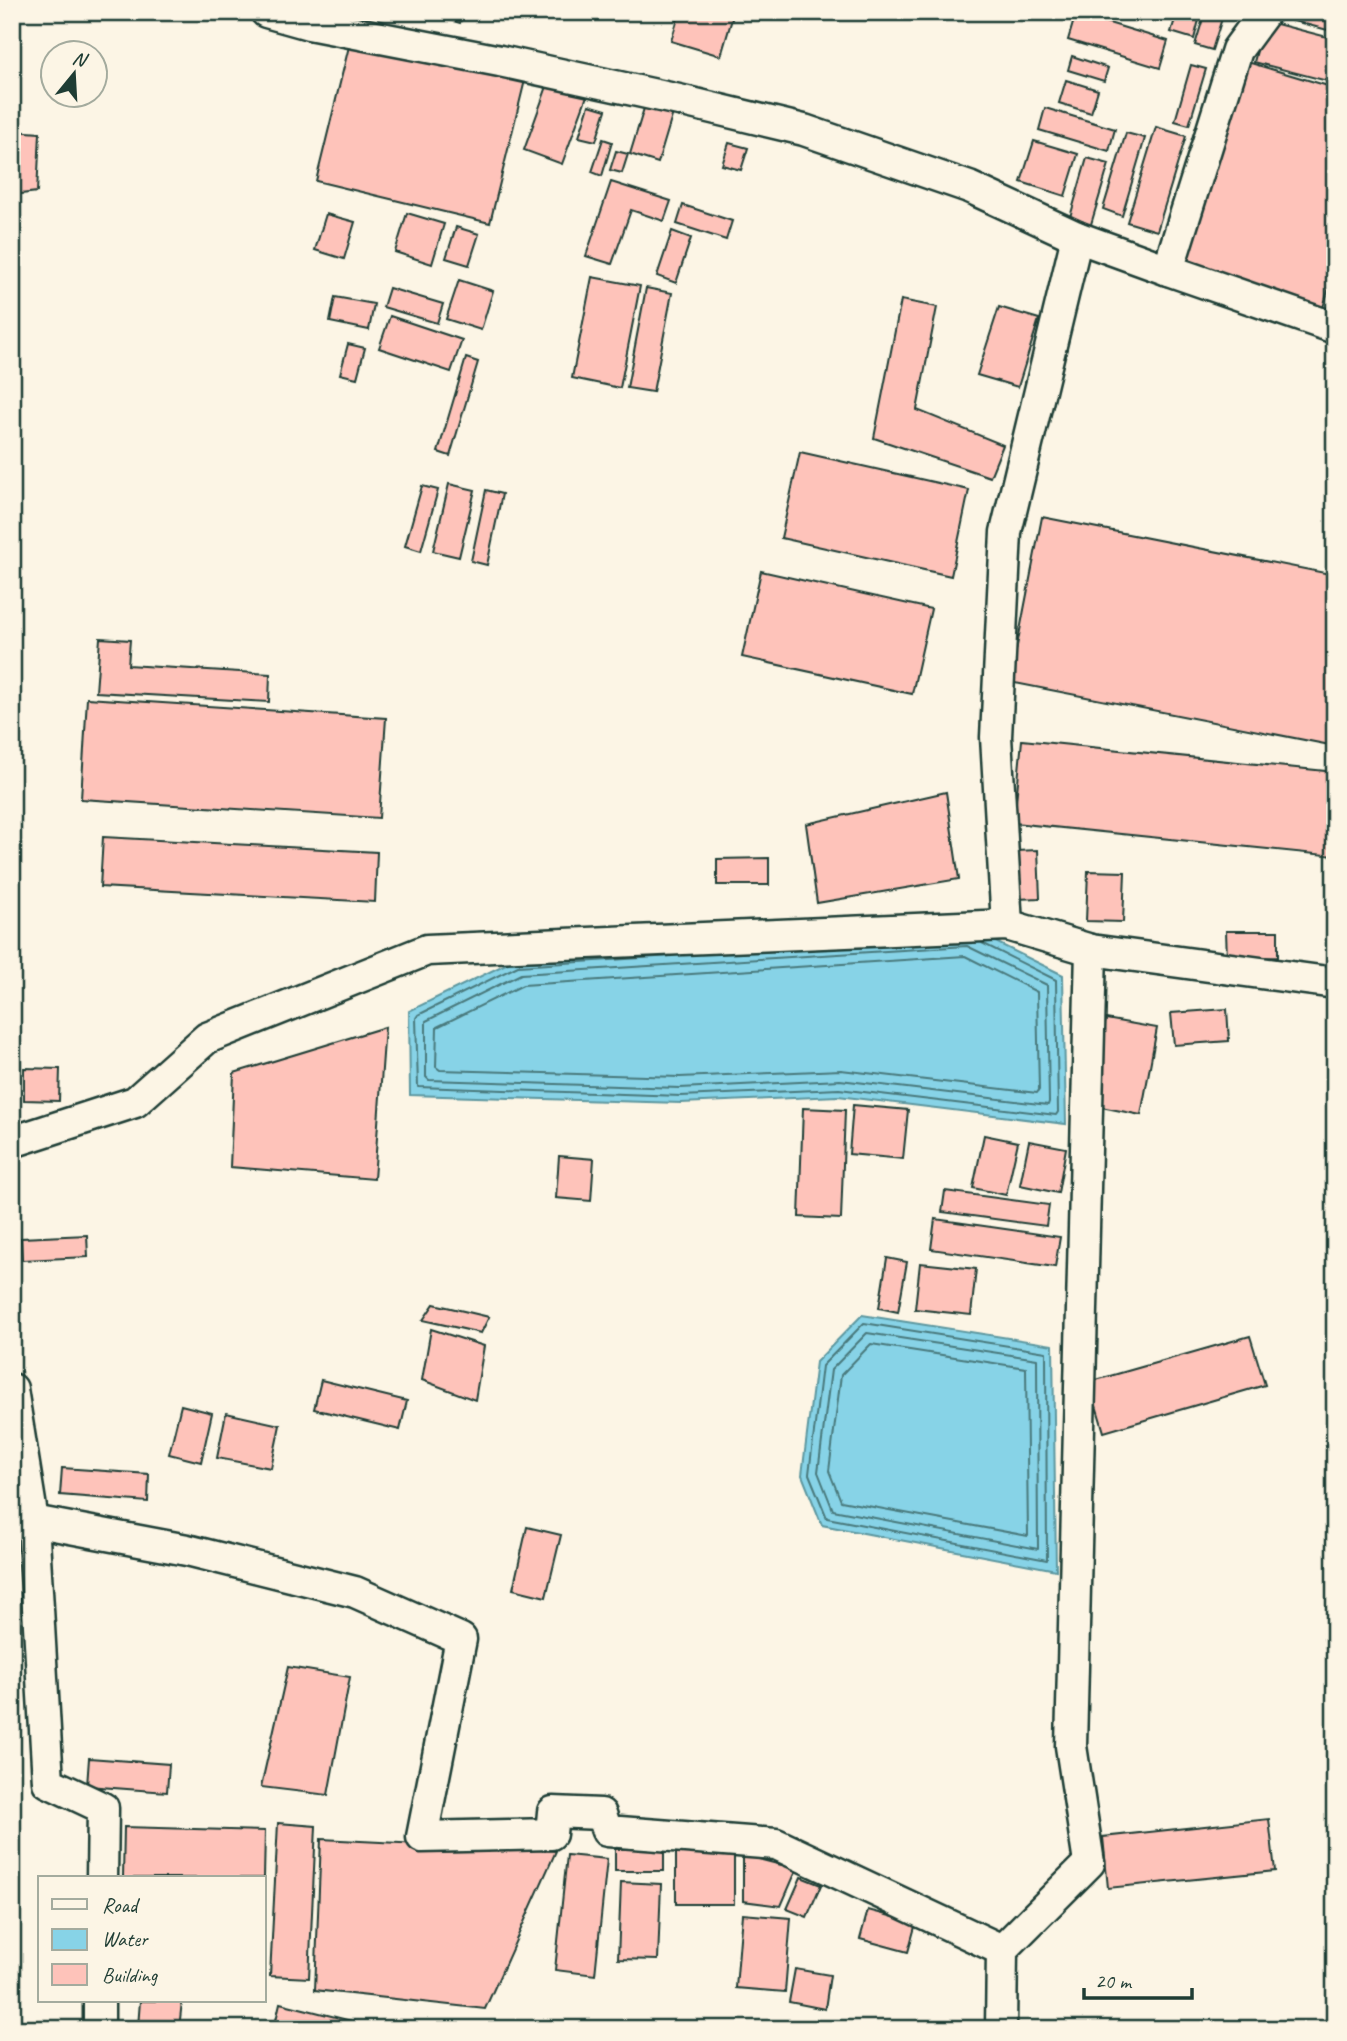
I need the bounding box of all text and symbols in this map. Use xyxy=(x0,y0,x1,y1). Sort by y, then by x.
north arrow xyxy=(38,38,108,108)
text: N xyxy=(70,46,91,73)
legend xyxy=(38,1876,266,2002)
text: Road xyxy=(102,1892,141,1918)
text: Water xyxy=(102,1926,149,1952)
scale bar xyxy=(1084,1957,1193,2001)
text: Building xyxy=(102,1962,159,1988)
text: 20 m xyxy=(1095,1968,1133,1994)

